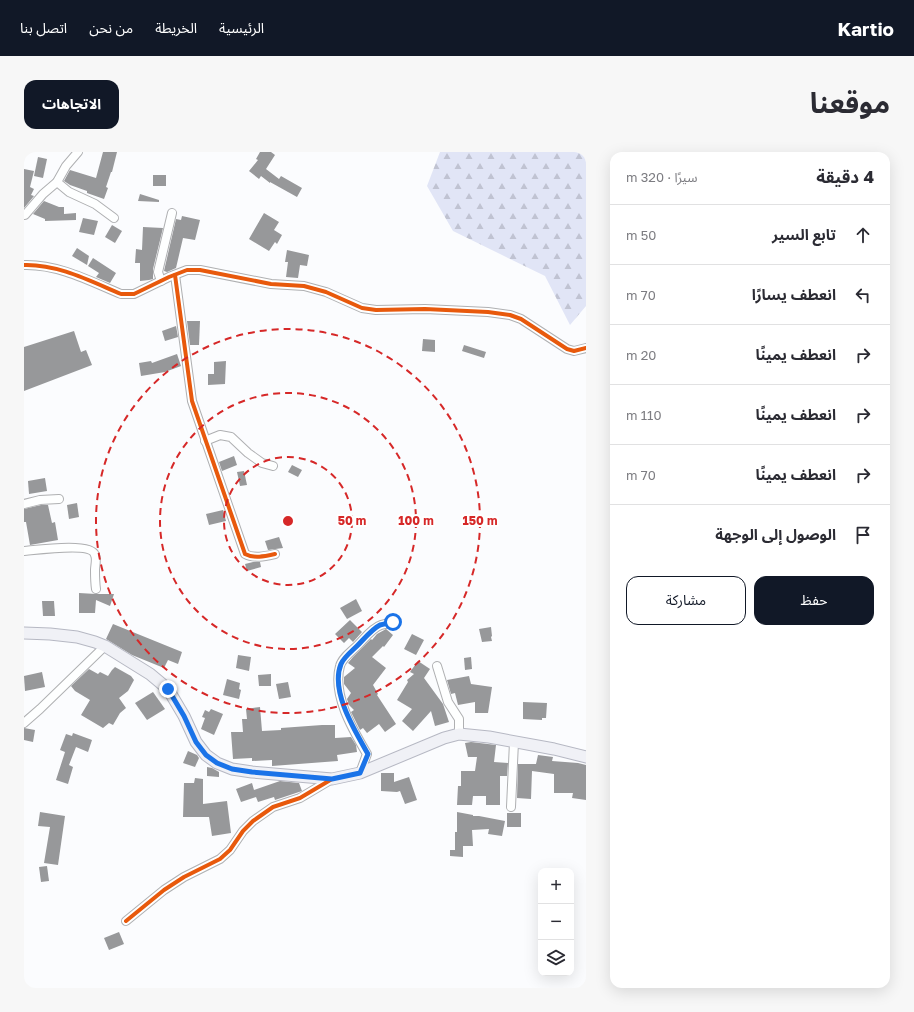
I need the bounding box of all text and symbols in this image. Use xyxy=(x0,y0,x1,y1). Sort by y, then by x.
text: Kartio xyxy=(837,17,894,40)
text: اتصل بنا xyxy=(20,19,67,36)
text: من نحن xyxy=(89,19,133,36)
text: الخريطة xyxy=(155,19,197,36)
text: الرئيسية xyxy=(219,19,264,36)
button: الاتجاهات xyxy=(24,80,119,129)
text: موقعنا xyxy=(810,86,890,119)
text: 4 دقيقة xyxy=(816,166,874,187)
text: سيرًا · 320 m xyxy=(626,169,697,185)
icon: ahead xyxy=(852,224,874,246)
text: تابع السير xyxy=(772,225,836,243)
text: 50 m xyxy=(626,227,656,243)
icon: left xyxy=(852,284,874,306)
text: انعطف يسارًا xyxy=(752,285,836,303)
text: 70 m xyxy=(626,287,656,303)
icon: right xyxy=(852,344,874,366)
text: انعطف يمينًا xyxy=(756,345,836,363)
text: 20 m xyxy=(626,347,656,363)
icon: right xyxy=(852,404,874,426)
text: انعطف يمينًا xyxy=(756,405,836,423)
text: 110 m xyxy=(626,407,661,423)
icon: right xyxy=(852,464,874,486)
text: انعطف يمينًا xyxy=(756,465,836,483)
text: 70 m xyxy=(626,467,656,483)
text: 50 m xyxy=(338,513,366,528)
text: 100 m xyxy=(398,513,434,528)
text: 150 m xyxy=(463,513,497,528)
centre of rings xyxy=(281,514,295,528)
icon: arrive xyxy=(852,524,874,546)
text: الوصول إلى الوجهة xyxy=(715,525,836,543)
button: مشاركة xyxy=(626,576,746,625)
button: حفظ xyxy=(754,576,874,625)
route start xyxy=(384,613,402,631)
route end xyxy=(159,680,177,698)
map controls xyxy=(538,868,574,976)
button: + xyxy=(538,868,574,904)
button: − xyxy=(538,904,574,940)
button: layers xyxy=(538,940,574,976)

